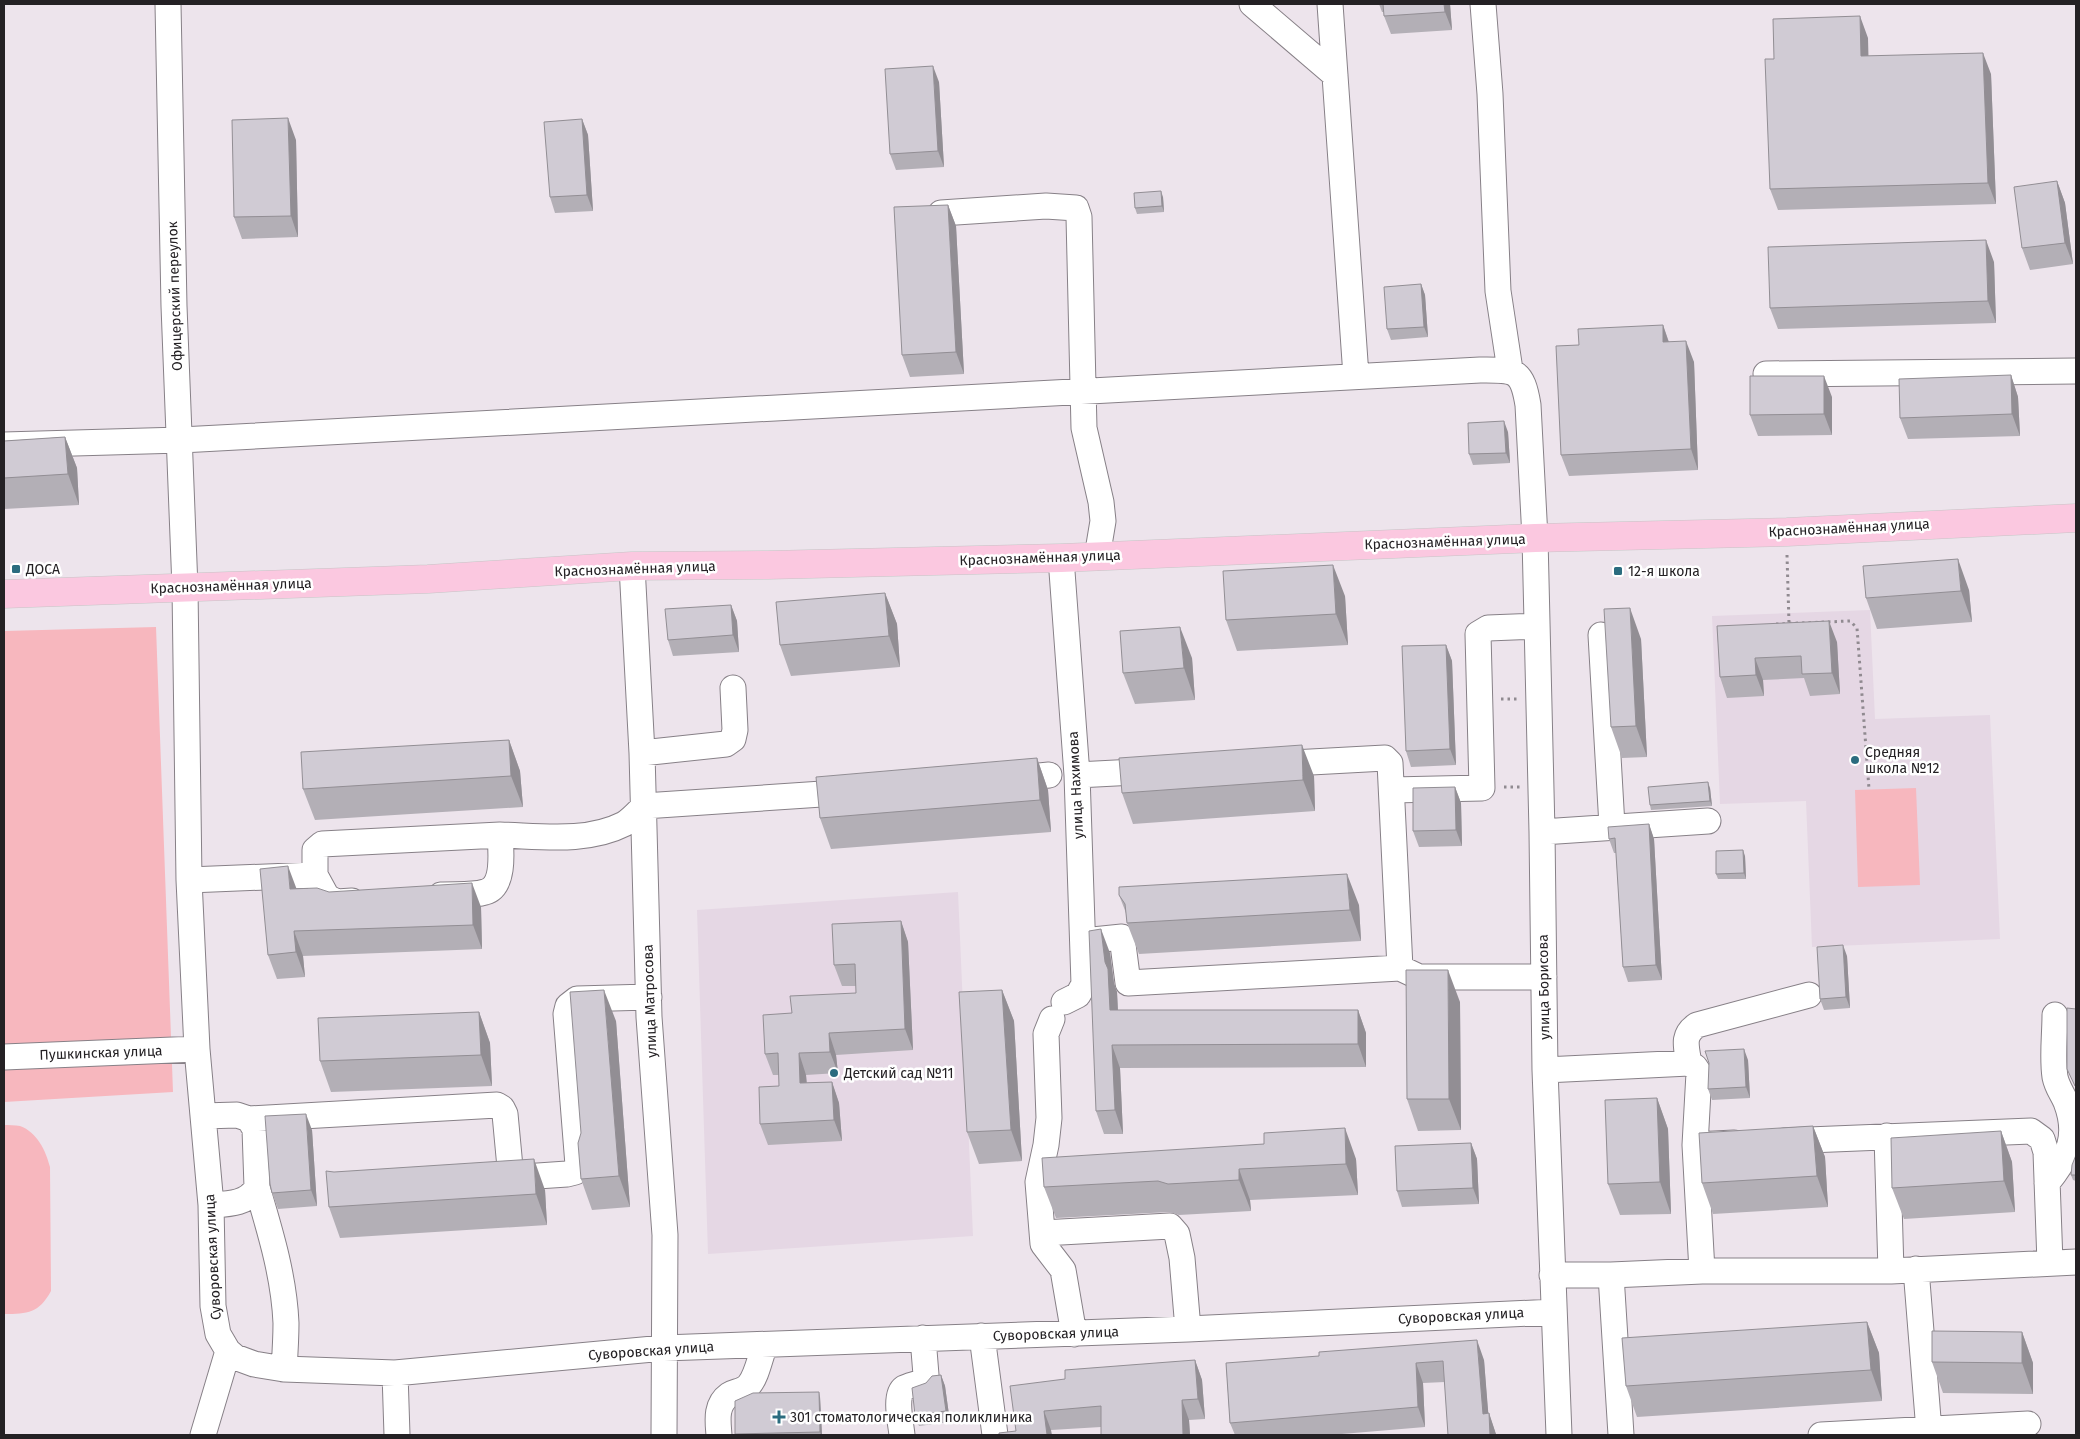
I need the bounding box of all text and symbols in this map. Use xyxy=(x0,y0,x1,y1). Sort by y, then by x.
street label: Офицерский переулок xyxy=(164,220,186,371)
street label: Краснознамённая улица xyxy=(1768,515,1930,541)
street label: Краснознамённая улица xyxy=(1364,531,1526,553)
street label: Краснознамённая улица xyxy=(959,547,1121,569)
street label: Краснознамённая улица xyxy=(554,558,716,580)
place label: ДОСА xyxy=(25,561,60,578)
marker: ДОСА xyxy=(10,563,22,575)
place label: 12-я школа xyxy=(1628,563,1700,580)
marker: 12-я школа xyxy=(1612,565,1624,577)
street label: Краснознамённая улица xyxy=(150,575,312,597)
street label: улица Нахимова xyxy=(1065,731,1087,839)
place label: Средняя школа №12 xyxy=(1865,744,1939,777)
marker: Средняя школа №12 xyxy=(1849,754,1861,766)
street label: улица Борисова xyxy=(1535,934,1553,1040)
street label: улица Матросова xyxy=(640,944,660,1058)
street label: Пушкинская улица xyxy=(39,1042,163,1064)
place label: Детский сад №11 xyxy=(843,1065,954,1082)
marker: Детский сад №11 xyxy=(828,1067,840,1079)
street label: Суворовская улица xyxy=(201,1194,225,1320)
street label: Суворовская улица xyxy=(1398,1304,1524,1328)
street label: Суворовская улица xyxy=(993,1323,1119,1345)
street label: Суворовская улица xyxy=(587,1338,715,1364)
place label: 301 стоматологическая поликлиника xyxy=(790,1409,1032,1426)
marker: 301 стоматологическая поликлиника xyxy=(772,1410,786,1424)

